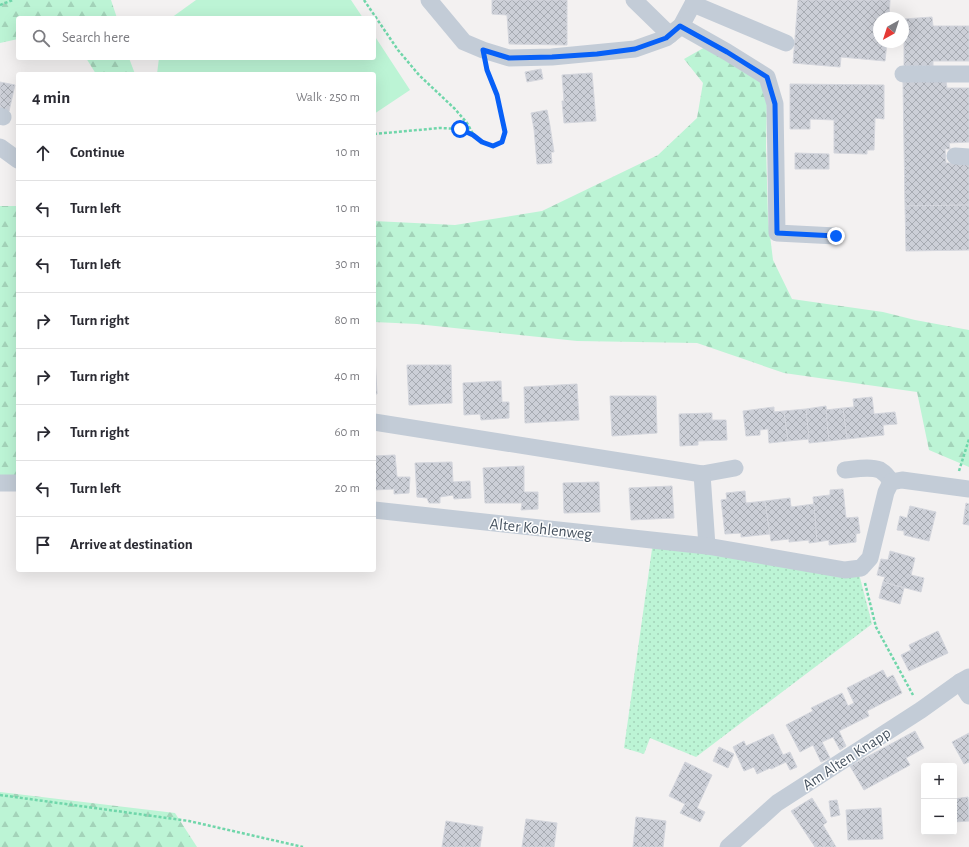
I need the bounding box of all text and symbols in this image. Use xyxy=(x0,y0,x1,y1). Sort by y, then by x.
north arrow xyxy=(873,12,909,48)
search box xyxy=(16,16,376,60)
icon: search xyxy=(30,27,52,49)
text: Search here xyxy=(62,30,130,45)
text: 4 min xyxy=(32,89,70,106)
text: Walk · 250 m xyxy=(296,91,360,104)
route start xyxy=(451,120,469,138)
icon: ahead xyxy=(32,142,54,164)
text: Continue xyxy=(70,145,125,160)
text: 10 m xyxy=(336,146,360,159)
icon: left xyxy=(32,198,54,220)
text: Turn left xyxy=(70,201,121,216)
text: 10 m xyxy=(336,202,360,215)
route end xyxy=(827,227,845,245)
icon: left xyxy=(32,254,54,276)
text: Turn left xyxy=(70,257,121,272)
text: 30 m xyxy=(335,258,360,271)
icon: right xyxy=(32,310,54,332)
text: Turn right xyxy=(70,313,129,328)
text: 80 m xyxy=(334,314,360,327)
icon: right xyxy=(32,366,54,388)
text: Turn right xyxy=(70,369,129,384)
text: 40 m xyxy=(334,370,360,383)
icon: right xyxy=(32,422,54,444)
text: Turn right xyxy=(70,425,129,440)
text: 60 m xyxy=(334,426,360,439)
icon: left xyxy=(32,478,54,500)
text: Turn left xyxy=(70,481,121,496)
text: 20 m xyxy=(335,482,360,495)
street label: Alter Kohlenweg xyxy=(489,516,593,542)
icon: arrive xyxy=(32,534,54,556)
text: Arrive at destination xyxy=(70,537,193,552)
street label: Am Alten Knapp xyxy=(800,725,893,793)
map controls xyxy=(921,763,957,835)
button: + xyxy=(921,763,957,799)
button: − xyxy=(921,799,957,835)

